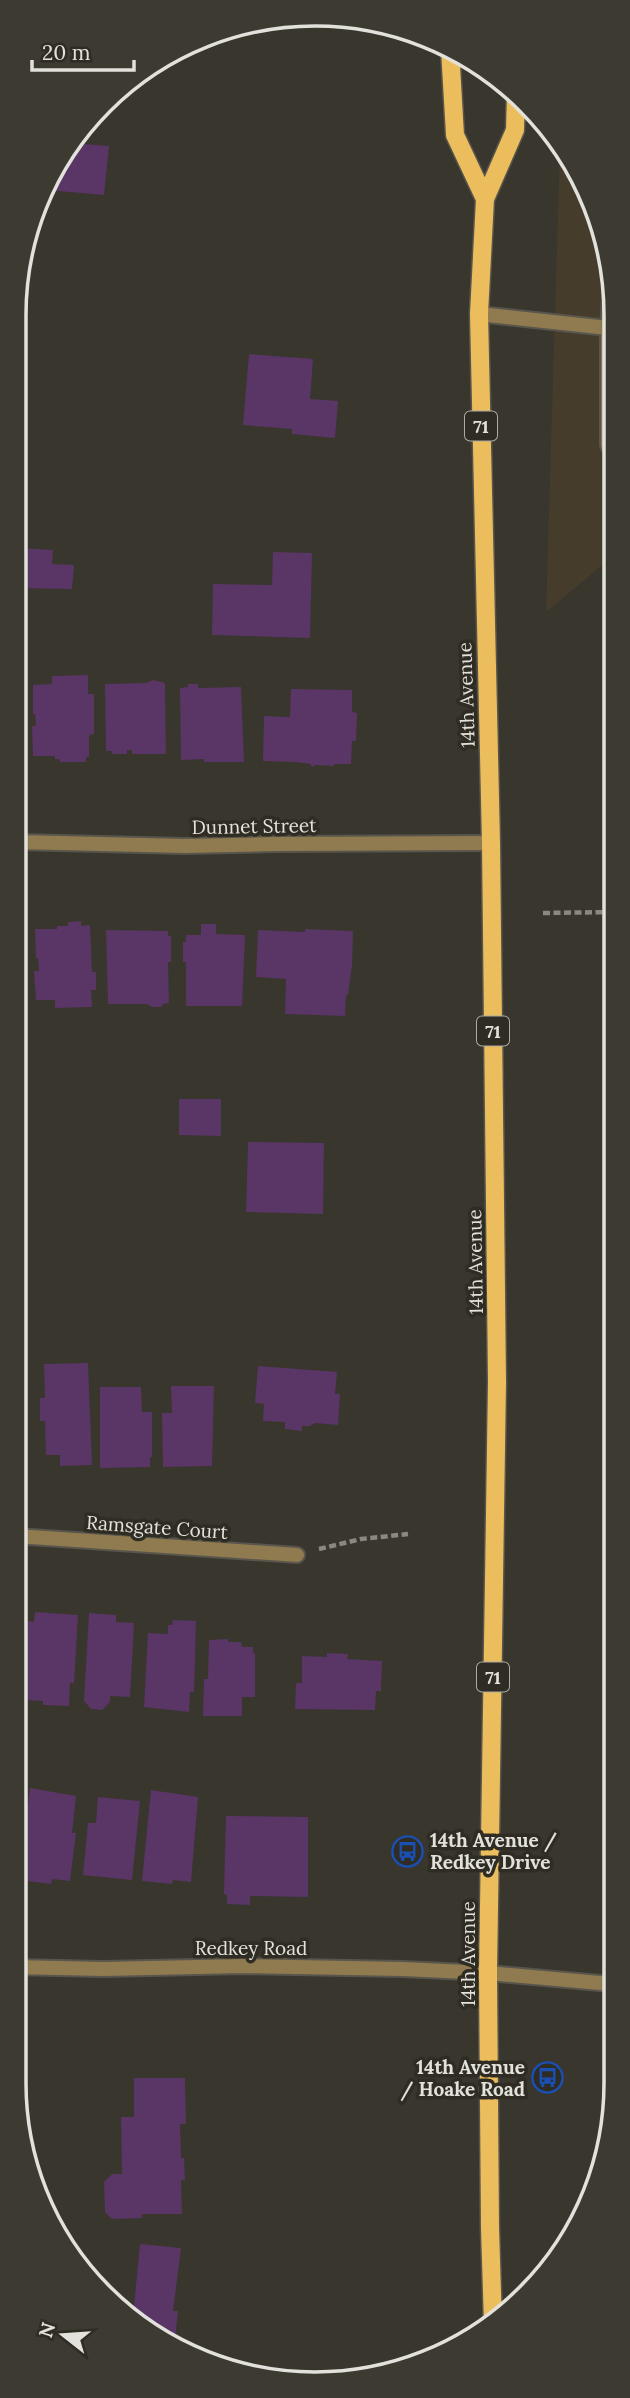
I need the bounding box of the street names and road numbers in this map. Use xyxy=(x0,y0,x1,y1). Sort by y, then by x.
road number: 71 xyxy=(465,412,497,440)
street label: 14th Avenue xyxy=(452,642,480,748)
street label: Dunnet Street xyxy=(191,813,317,839)
road number: 71 xyxy=(477,1016,509,1046)
street label: 14th Avenue xyxy=(462,1209,488,1315)
street label: Ramsgate Court xyxy=(85,1510,229,1544)
road number: 71 xyxy=(477,1662,509,1692)
street label: 14th Avenue xyxy=(456,1901,480,2007)
street label: Redkey Road xyxy=(195,1936,307,1960)

